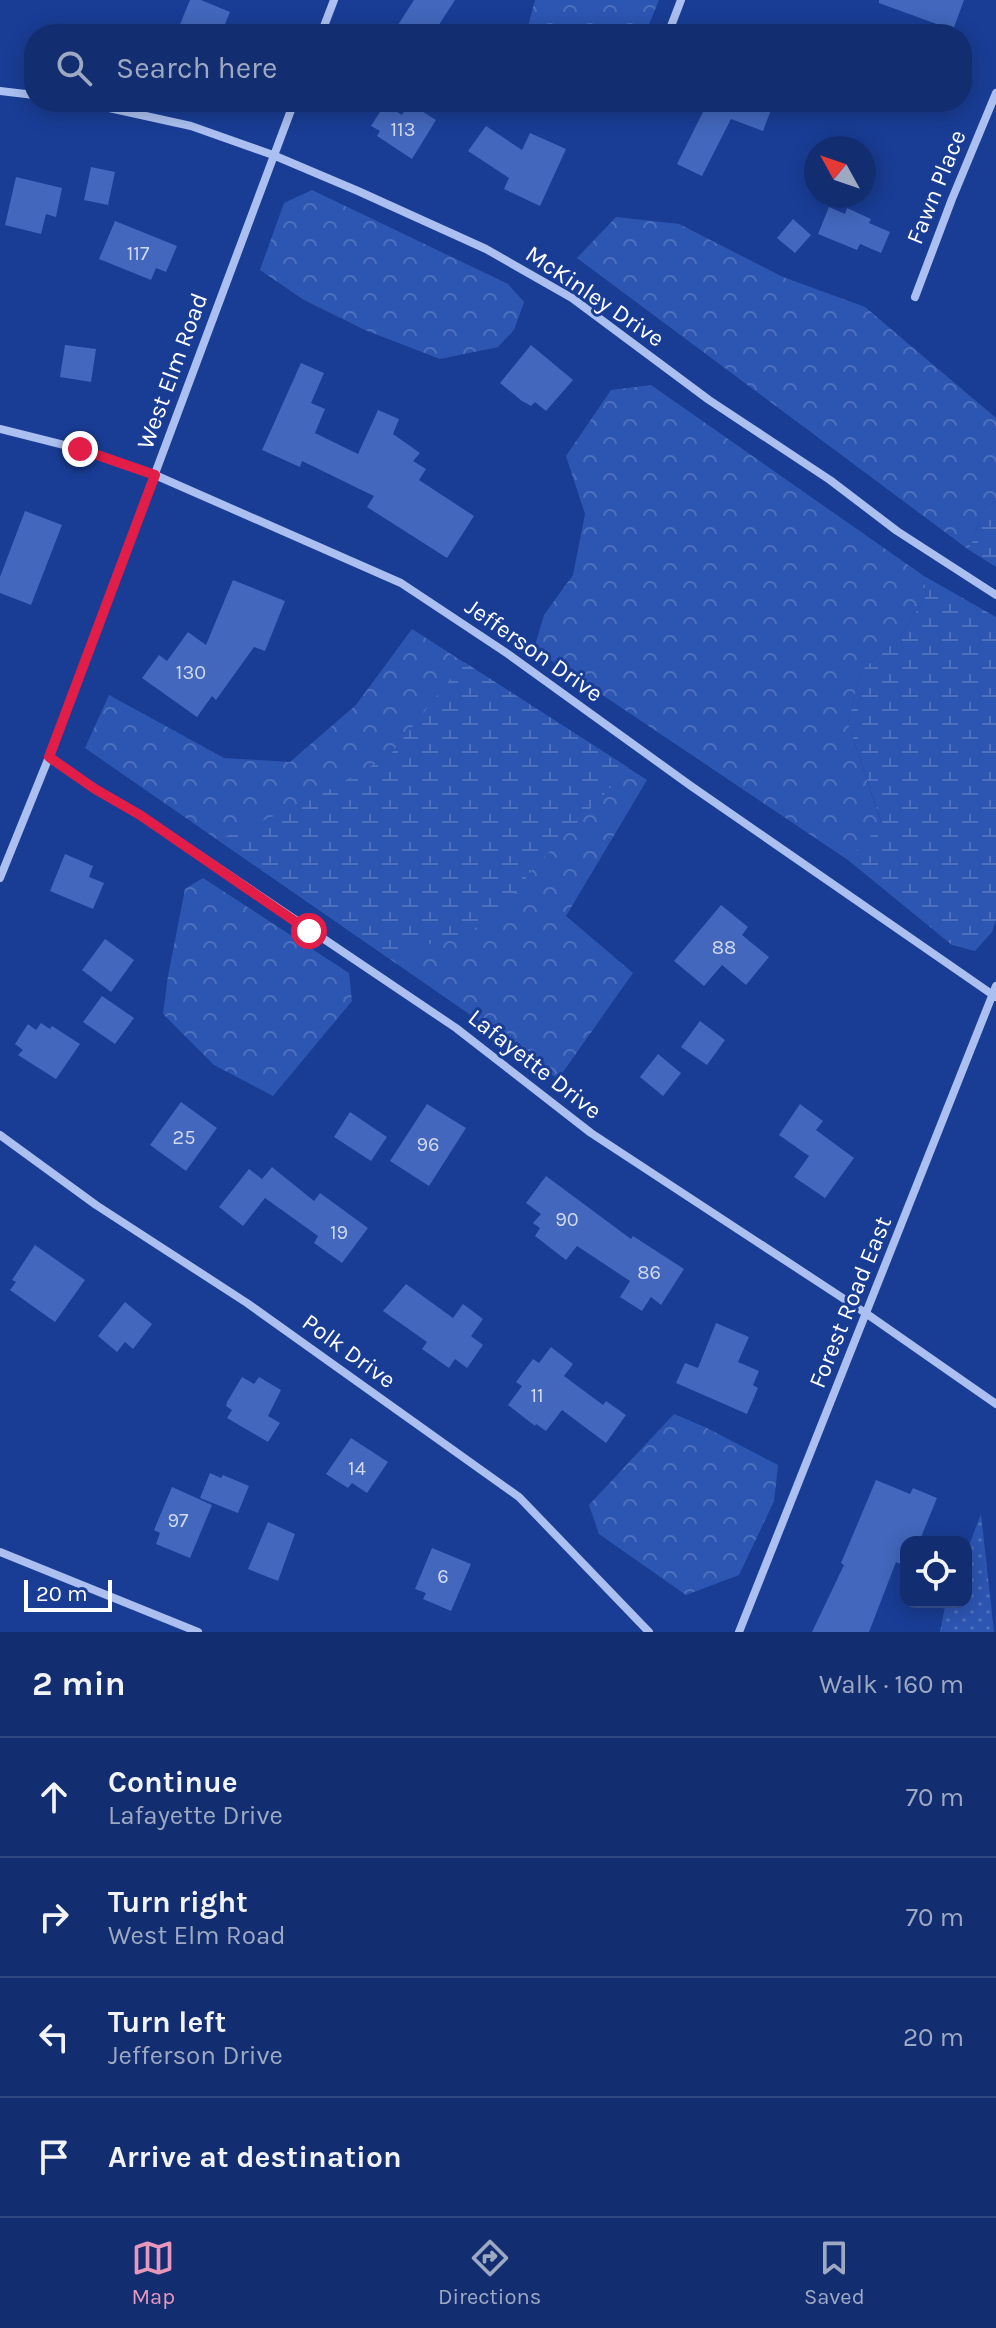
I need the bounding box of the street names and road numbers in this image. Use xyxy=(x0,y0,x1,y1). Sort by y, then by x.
street label: Fawn Place xyxy=(900,126,972,248)
street label: McKinley Drive xyxy=(520,239,670,353)
street label: West Elm Road xyxy=(131,289,213,453)
street label: Jefferson Drive xyxy=(460,592,608,708)
street label: Lafayette Drive xyxy=(463,1003,607,1125)
street label: Forest Road East xyxy=(803,1212,897,1392)
street label: Polk Drive xyxy=(297,1308,401,1394)

